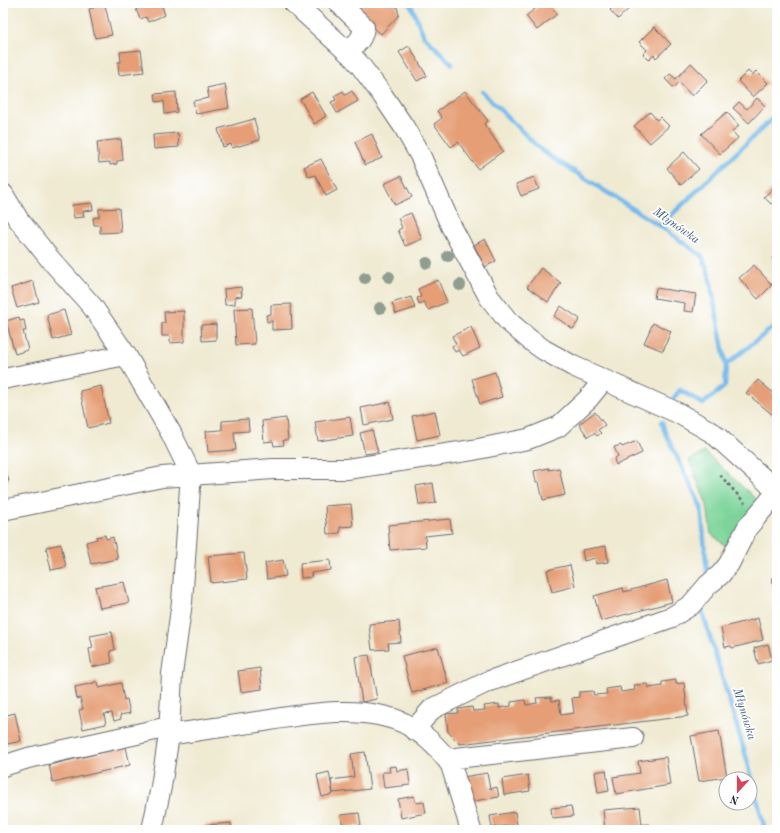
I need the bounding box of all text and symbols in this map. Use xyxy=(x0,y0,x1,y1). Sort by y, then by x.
water label: Młynówka xyxy=(650,205,702,247)
water label: Młynówka xyxy=(730,686,758,742)
north arrow xyxy=(718,771,758,811)
text: N xyxy=(729,792,741,806)

